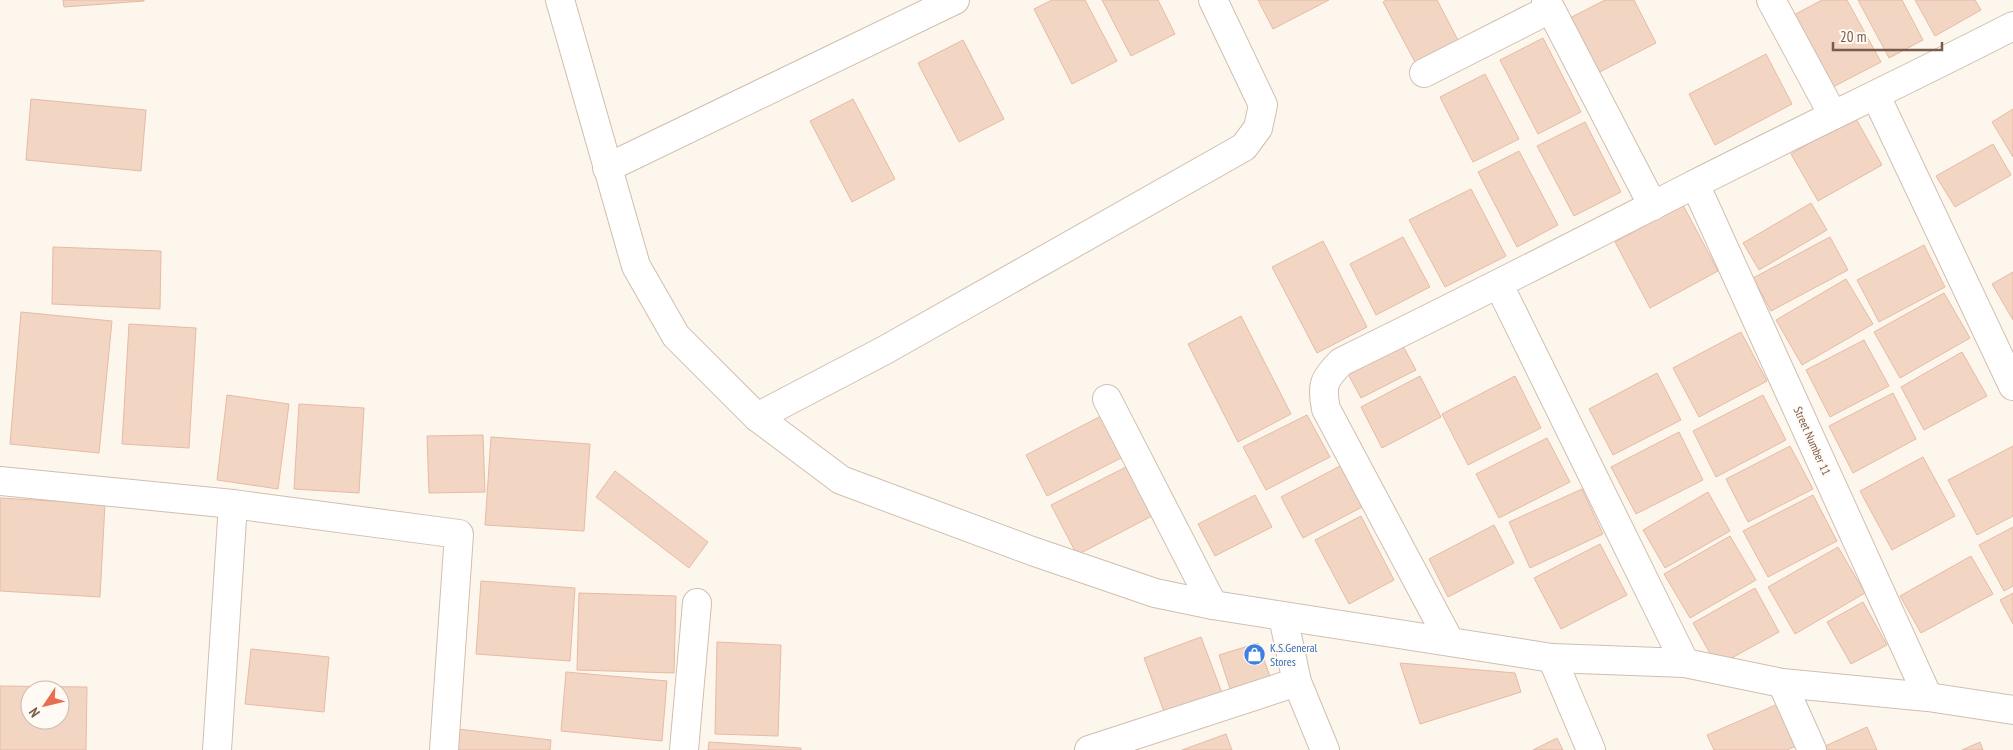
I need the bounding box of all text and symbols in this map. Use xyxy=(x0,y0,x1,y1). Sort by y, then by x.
scale bar xyxy=(1833,20,1942,52)
text: 20 m xyxy=(1840,27,1866,46)
street label: Street Number 11 xyxy=(1791,404,1834,477)
place label: K.S.General Stores xyxy=(1270,640,1317,669)
shop icon: K.S.General Stores xyxy=(1242,643,1266,667)
north arrow xyxy=(20,680,70,730)
text: N xyxy=(25,704,44,721)

